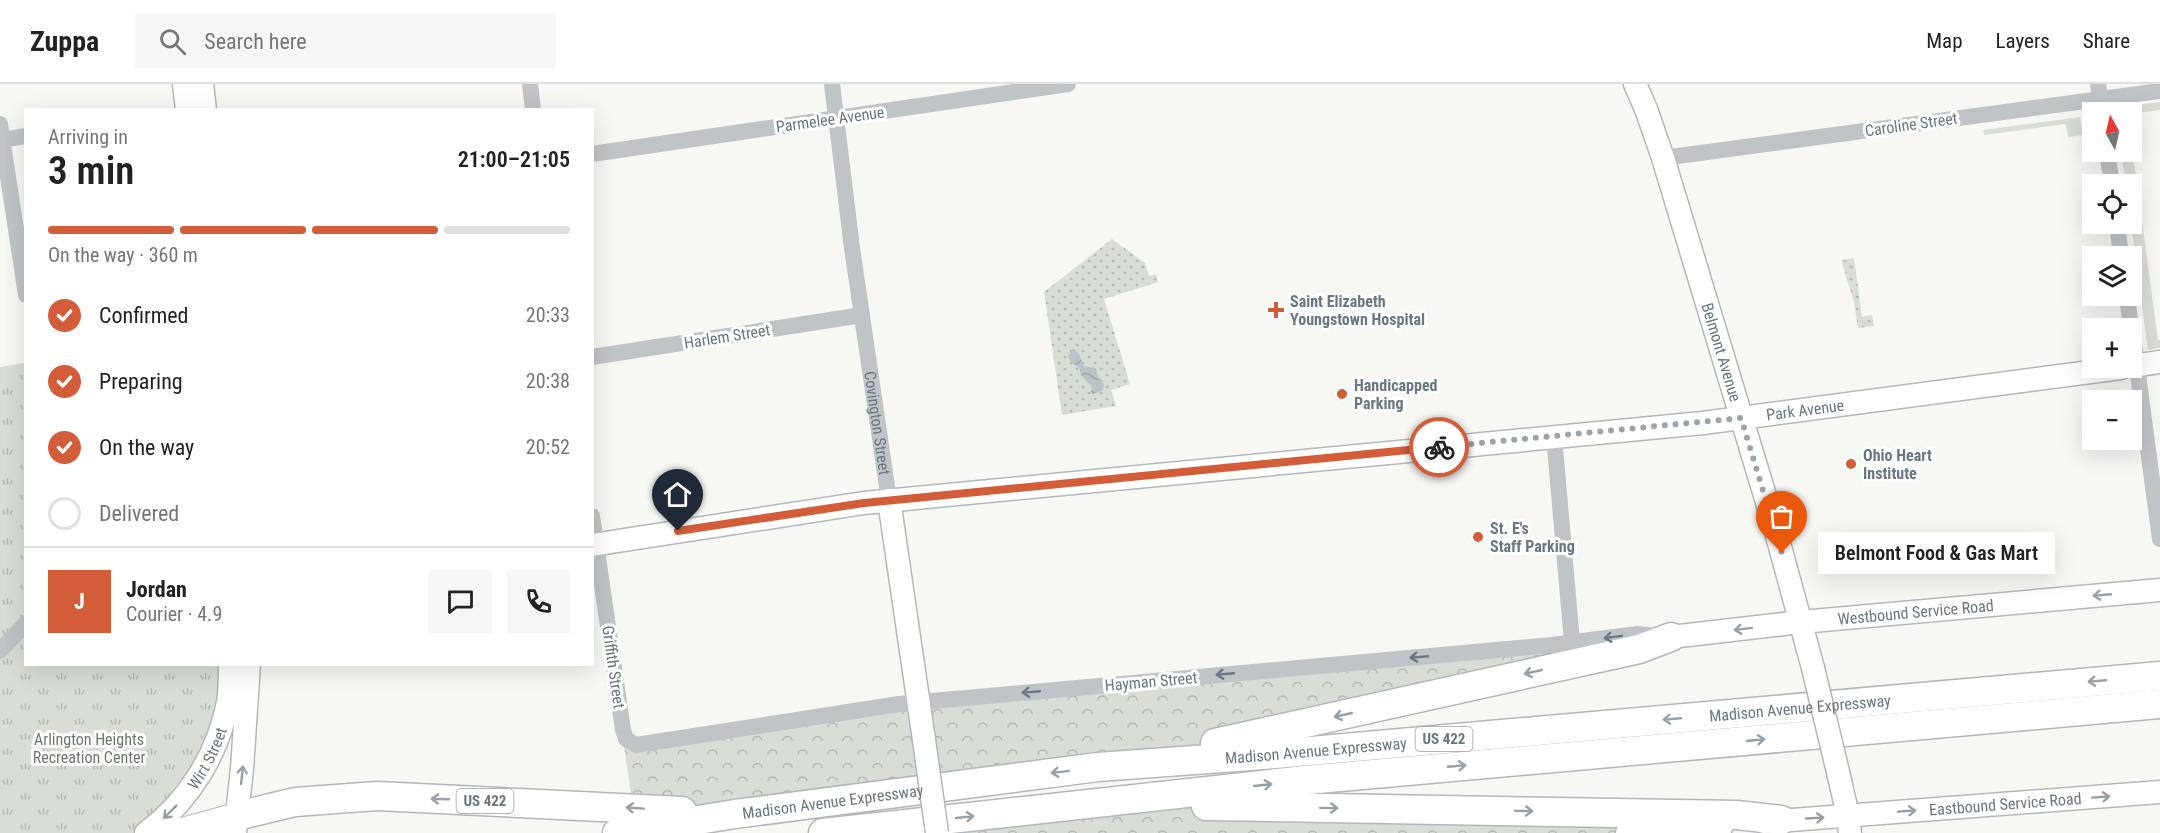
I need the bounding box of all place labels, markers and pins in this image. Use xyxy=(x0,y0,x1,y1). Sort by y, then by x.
place label: Saint Elizabeth Youngstown Hospital xyxy=(1290,292,1425,329)
marker: Saint Elizabeth Youngstown Hospital xyxy=(1267,301,1285,319)
place label: Handicapped Parking xyxy=(1354,376,1438,413)
marker: Handicapped Parking xyxy=(1335,387,1349,401)
place label: Ohio Heart Institute xyxy=(1863,446,1932,483)
marker: Ohio Heart Institute xyxy=(1844,457,1858,471)
pin xyxy=(652,469,703,531)
pin xyxy=(1756,491,1807,553)
place label: St. E's Staff Parking xyxy=(1490,519,1575,556)
marker: St. E's Staff Parking xyxy=(1471,530,1485,544)
callout: Belmont Food & Gas Mart xyxy=(1818,532,2055,574)

